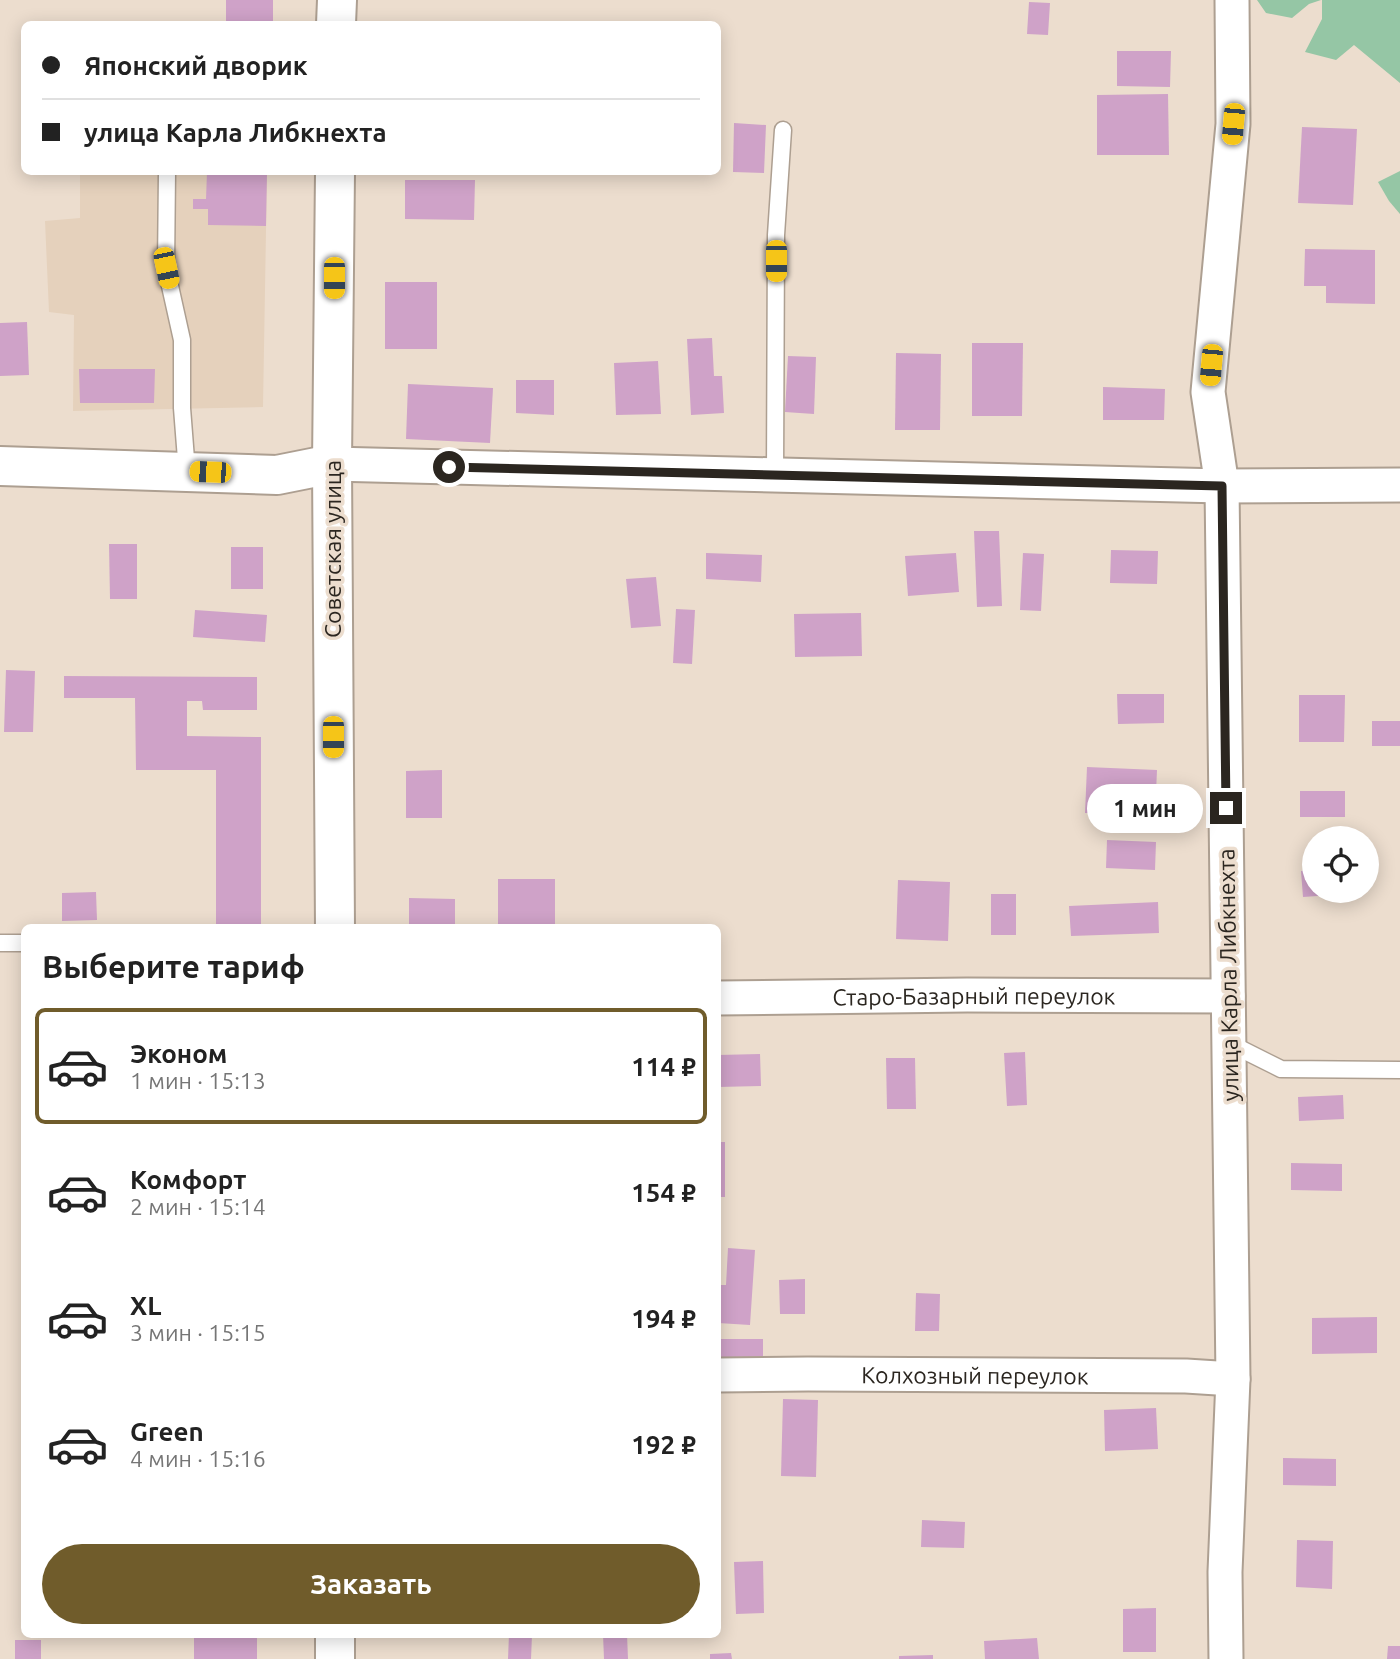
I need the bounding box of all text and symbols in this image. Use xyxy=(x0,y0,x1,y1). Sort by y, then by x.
text: Японский дворик xyxy=(84,51,308,80)
car xyxy=(1221,102,1246,146)
text: улица Карла Либкнехта xyxy=(84,118,387,147)
car xyxy=(766,240,787,282)
car xyxy=(152,245,181,291)
car xyxy=(324,257,345,299)
car xyxy=(1199,343,1224,387)
route start xyxy=(433,451,465,483)
street label: Советская улица xyxy=(320,460,345,638)
car xyxy=(189,461,232,483)
car xyxy=(323,716,344,758)
callout: 1 мин xyxy=(1086,784,1202,832)
route end xyxy=(1210,792,1242,824)
text: 1 мин xyxy=(1113,796,1177,821)
map controls xyxy=(1302,826,1379,903)
button: locate xyxy=(1302,826,1379,903)
street label: улица Карла Либкнехта xyxy=(1213,848,1243,1102)
text: Выберите тариф xyxy=(42,948,305,984)
street label: Старо-Базарный переулок xyxy=(832,982,1116,1009)
icon: car xyxy=(46,1035,109,1098)
text: Эконом xyxy=(130,1039,227,1068)
text: 114 ₽ xyxy=(631,1052,696,1081)
text: 1 мин · 15:13 xyxy=(130,1068,266,1093)
icon: car xyxy=(46,1161,109,1224)
text: Комфорт xyxy=(130,1165,246,1194)
text: 154 ₽ xyxy=(631,1178,696,1207)
text: 2 мин · 15:14 xyxy=(130,1194,266,1219)
icon: car xyxy=(46,1287,109,1350)
text: XL xyxy=(130,1291,161,1320)
text: 194 ₽ xyxy=(631,1304,696,1333)
text: 3 мин · 15:15 xyxy=(130,1320,266,1345)
street label: Колхозный переулок xyxy=(861,1362,1089,1388)
icon: car xyxy=(46,1413,109,1476)
text: Green xyxy=(130,1417,204,1446)
text: 192 ₽ xyxy=(631,1430,696,1459)
text: 4 мин · 15:16 xyxy=(130,1446,266,1471)
button: Заказать xyxy=(42,1544,700,1624)

